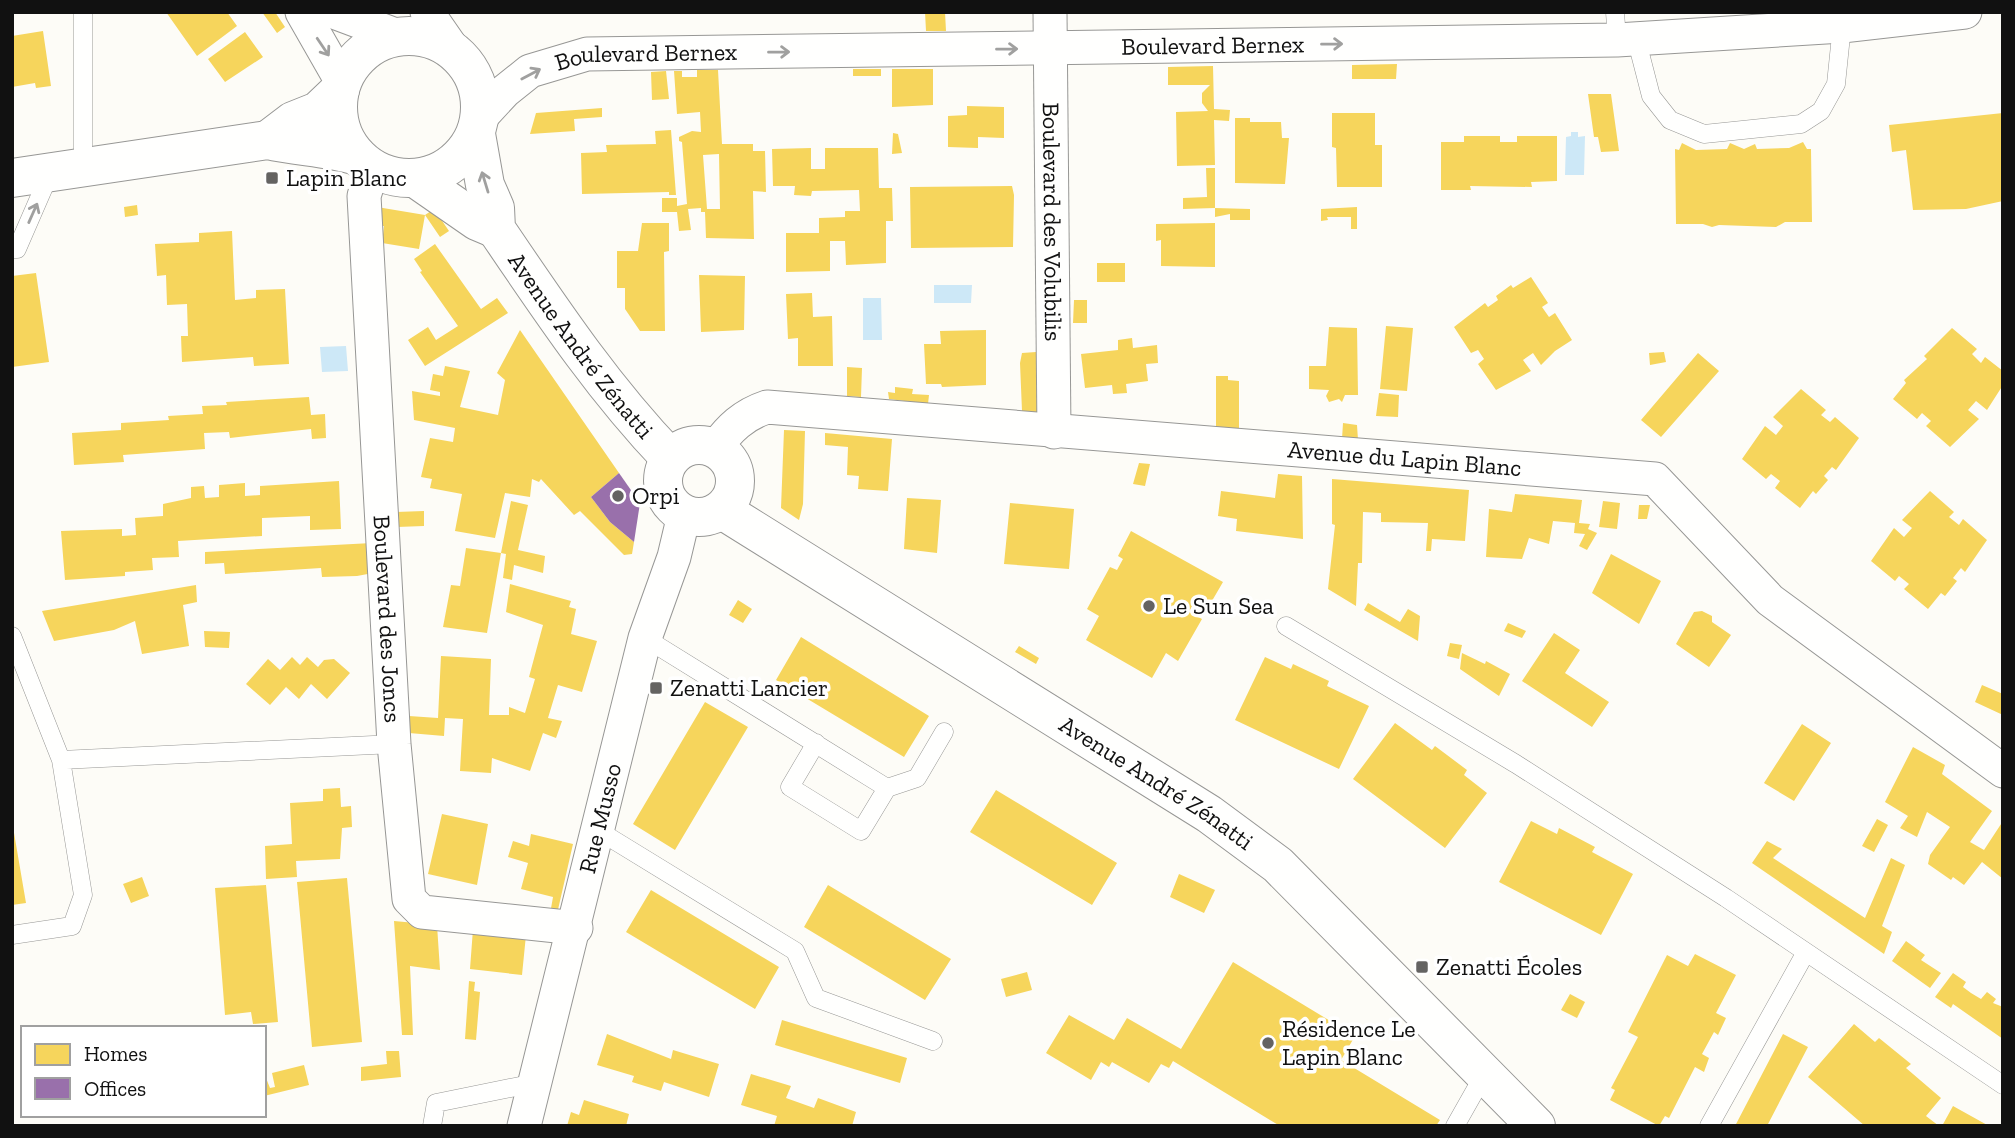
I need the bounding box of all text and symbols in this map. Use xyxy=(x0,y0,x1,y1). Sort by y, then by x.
street label: Boulevard Bernex xyxy=(1121,29,1304,61)
one-way arrow xyxy=(316,36,330,56)
street label: Boulevard Bernex xyxy=(551,37,737,77)
one-way arrow xyxy=(1320,37,1343,51)
one-way arrow xyxy=(995,42,1018,56)
one-way arrow xyxy=(767,45,790,59)
one-way arrow xyxy=(520,66,540,80)
street label: Boulevard des Volubilis xyxy=(1037,102,1068,342)
place label: Lapin Blanc xyxy=(286,163,407,192)
marker: Lapin Blanc xyxy=(264,170,280,186)
one-way arrow xyxy=(478,171,491,193)
one-way arrow xyxy=(27,202,40,224)
street label: Avenue André Zénatti xyxy=(502,247,660,445)
street label: Avenue du Lapin Blanc xyxy=(1286,434,1523,482)
place label: Orpi xyxy=(632,481,680,510)
marker: Orpi xyxy=(610,488,626,504)
street label: Boulevard des Joncs xyxy=(367,514,408,724)
place label: Le Sun Sea xyxy=(1163,591,1274,620)
marker: Le Sun Sea xyxy=(1141,598,1157,614)
place label: Zenatti Lancier xyxy=(670,673,828,702)
marker: Zenatti Lancier xyxy=(648,680,664,696)
street label: Avenue André Zénatti xyxy=(1054,709,1260,856)
street label: Rue Musso xyxy=(572,760,627,876)
place label: Zenatti Écoles xyxy=(1436,952,1582,981)
marker: Zenatti Écoles xyxy=(1414,959,1430,975)
place label: Résidence Le Lapin Blanc xyxy=(1282,1014,1415,1071)
legend xyxy=(21,1026,266,1117)
marker: Résidence Le Lapin Blanc xyxy=(1260,1035,1276,1051)
text: Homes xyxy=(84,1041,147,1066)
text: Offices xyxy=(84,1076,146,1101)

